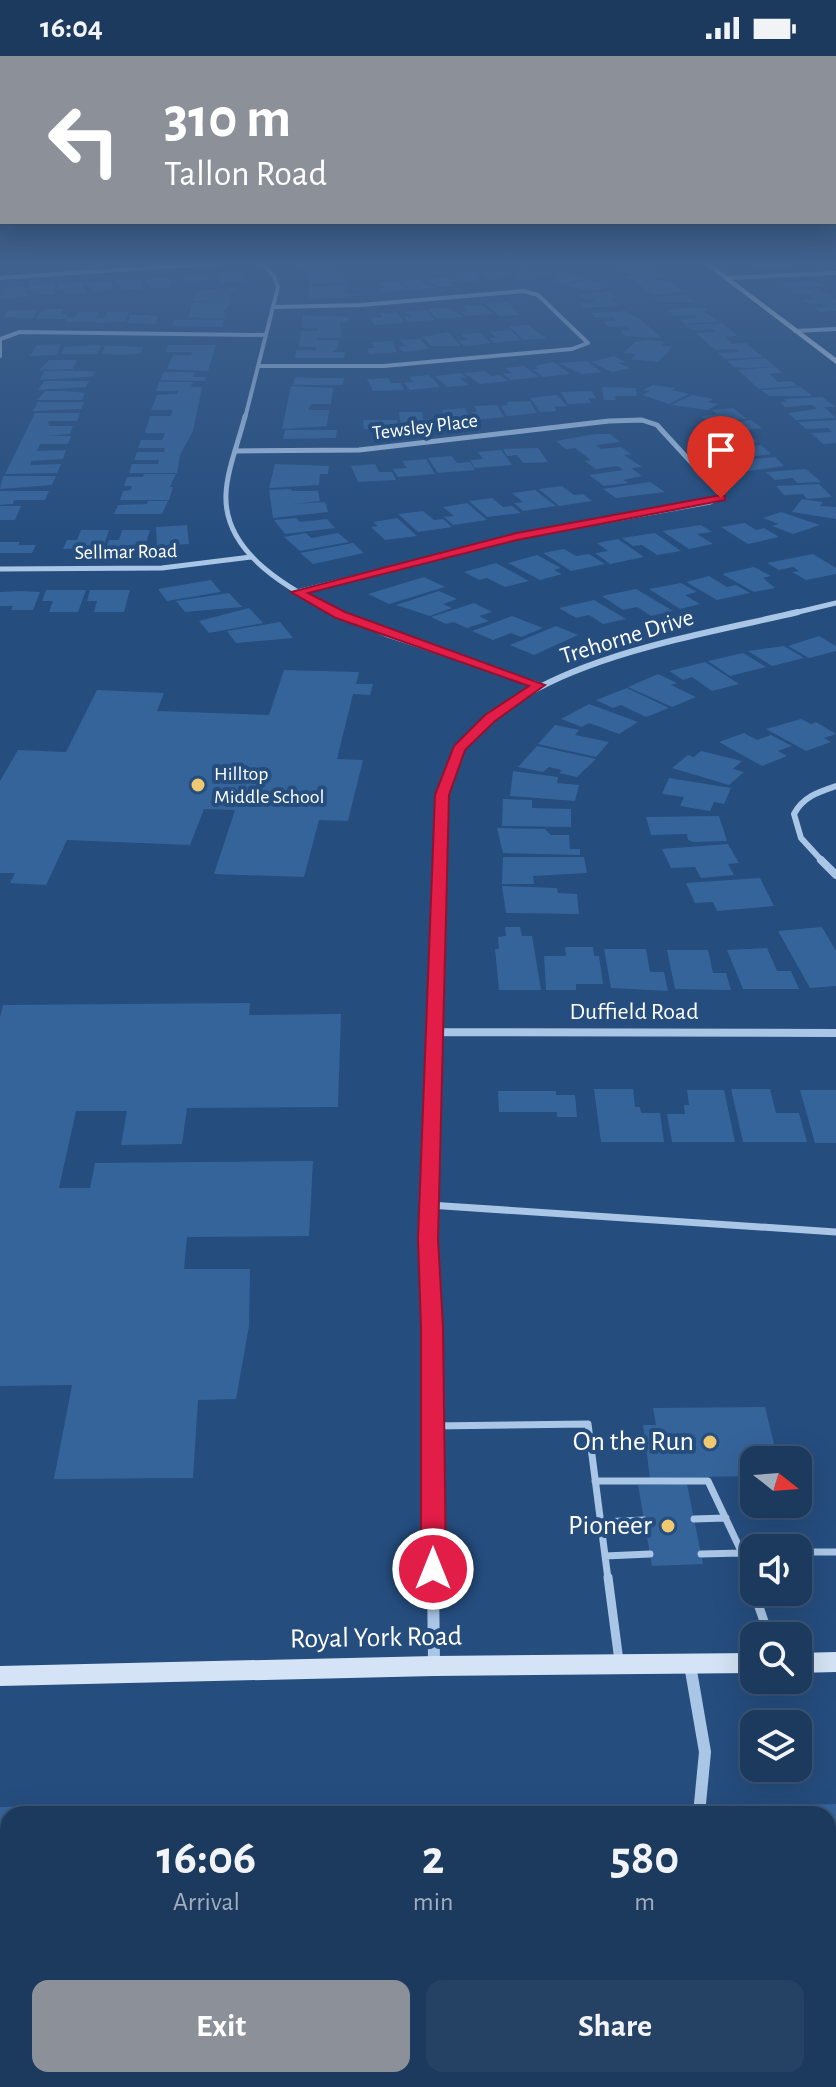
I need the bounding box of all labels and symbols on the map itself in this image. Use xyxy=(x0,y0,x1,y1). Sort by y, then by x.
street label: Tewsley Place xyxy=(371,411,479,443)
pin xyxy=(687,416,755,498)
street label: Sellmar Road xyxy=(74,541,178,563)
street label: Trehorne Drive xyxy=(557,605,697,669)
place label: Hilltop Middle School xyxy=(214,764,325,807)
marker: Hilltop Middle School xyxy=(189,776,207,794)
street label: Duffield Road xyxy=(569,1000,699,1024)
place label: On the Run xyxy=(573,1428,694,1456)
marker: On the Run xyxy=(701,1433,719,1451)
north arrow xyxy=(740,1446,812,1518)
place label: Pioneer xyxy=(568,1512,652,1540)
marker: Pioneer xyxy=(659,1517,677,1535)
position arrow xyxy=(391,1527,475,1611)
street label: Royal York Road xyxy=(290,1622,462,1654)

